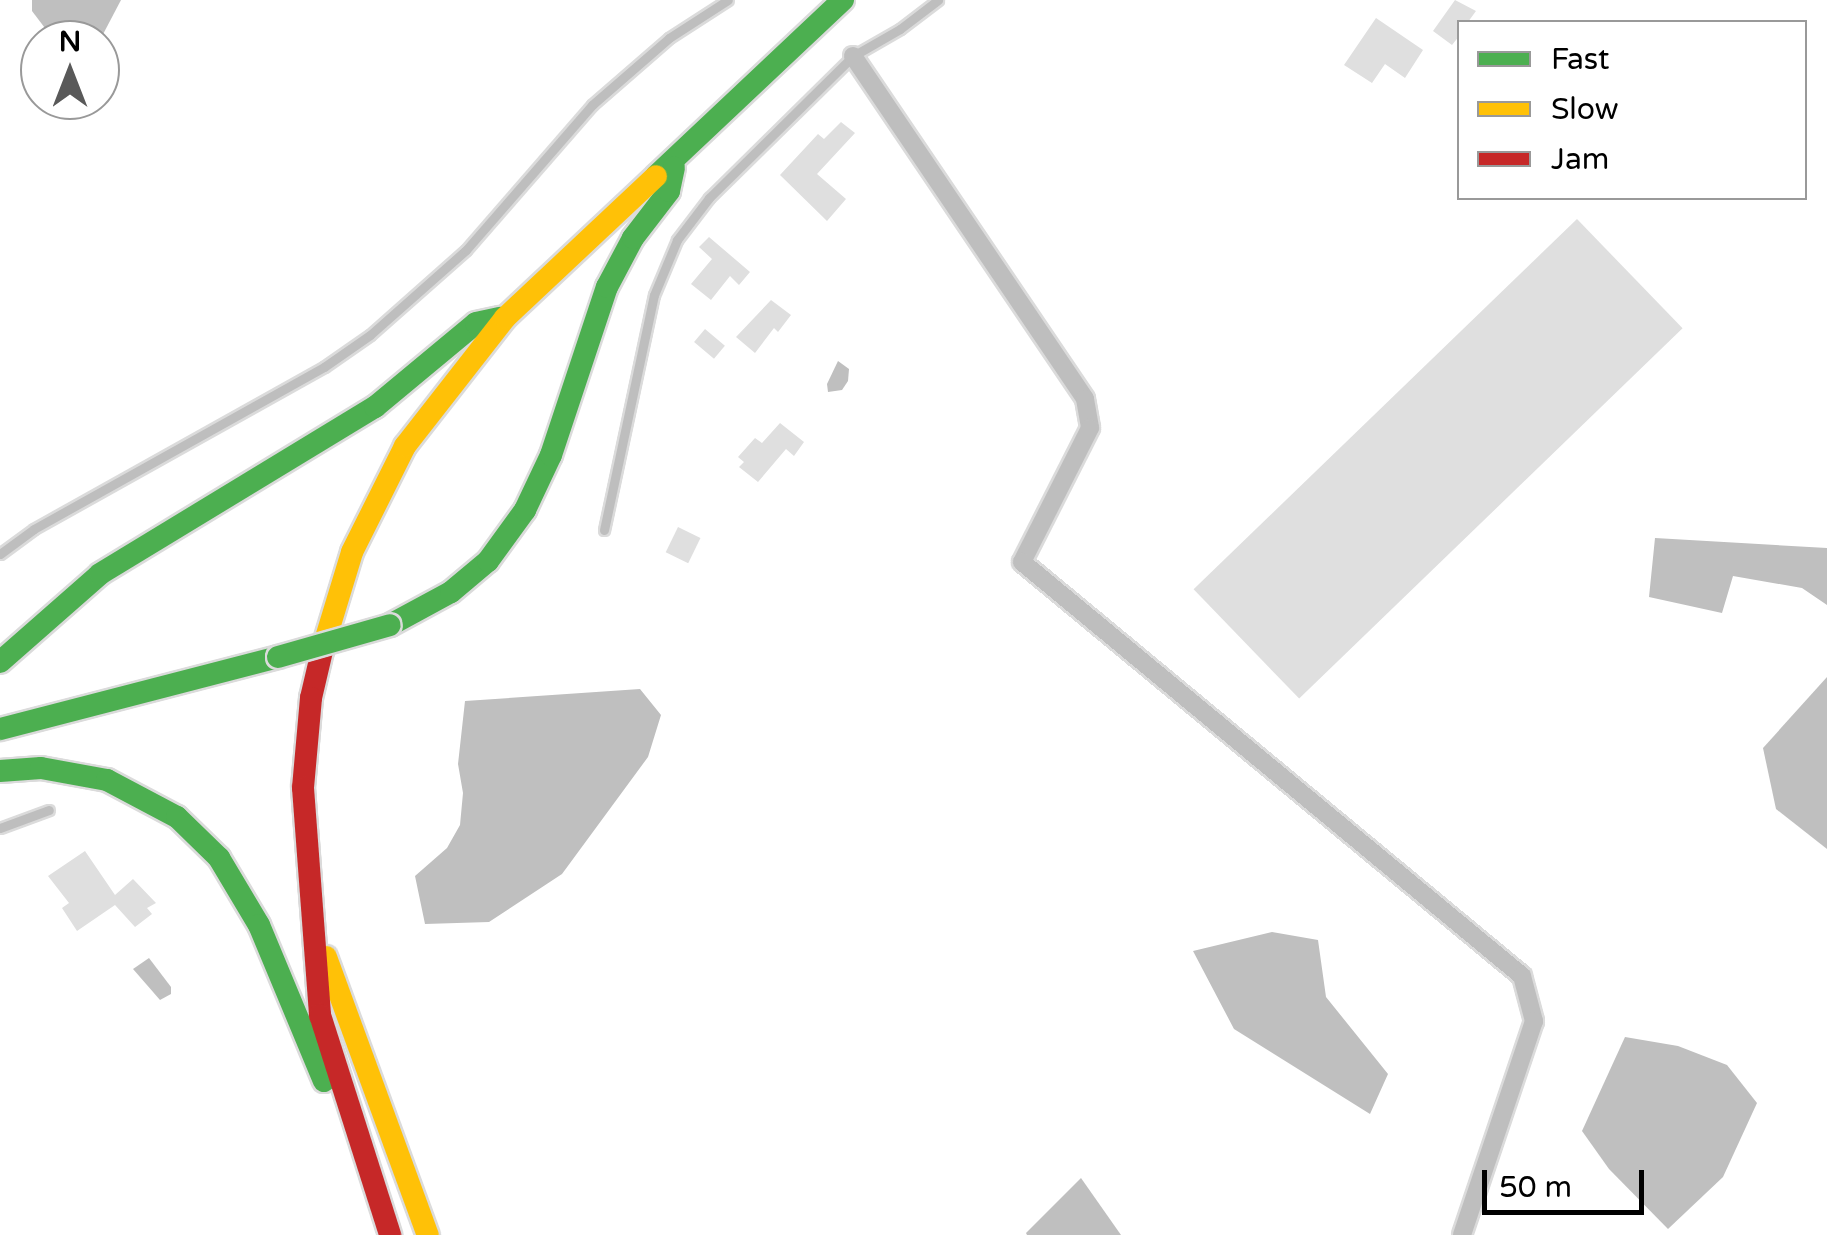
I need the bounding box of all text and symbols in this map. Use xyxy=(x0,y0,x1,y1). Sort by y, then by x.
north arrow xyxy=(20,20,120,120)
legend xyxy=(1457,20,1807,200)
text: N xyxy=(59,25,81,59)
text: Fast xyxy=(1551,41,1610,78)
text: Slow xyxy=(1551,91,1619,128)
text: Jam xyxy=(1551,141,1609,178)
scale bar xyxy=(1487,1150,1650,1212)
text: 50 m xyxy=(1499,1169,1572,1206)

